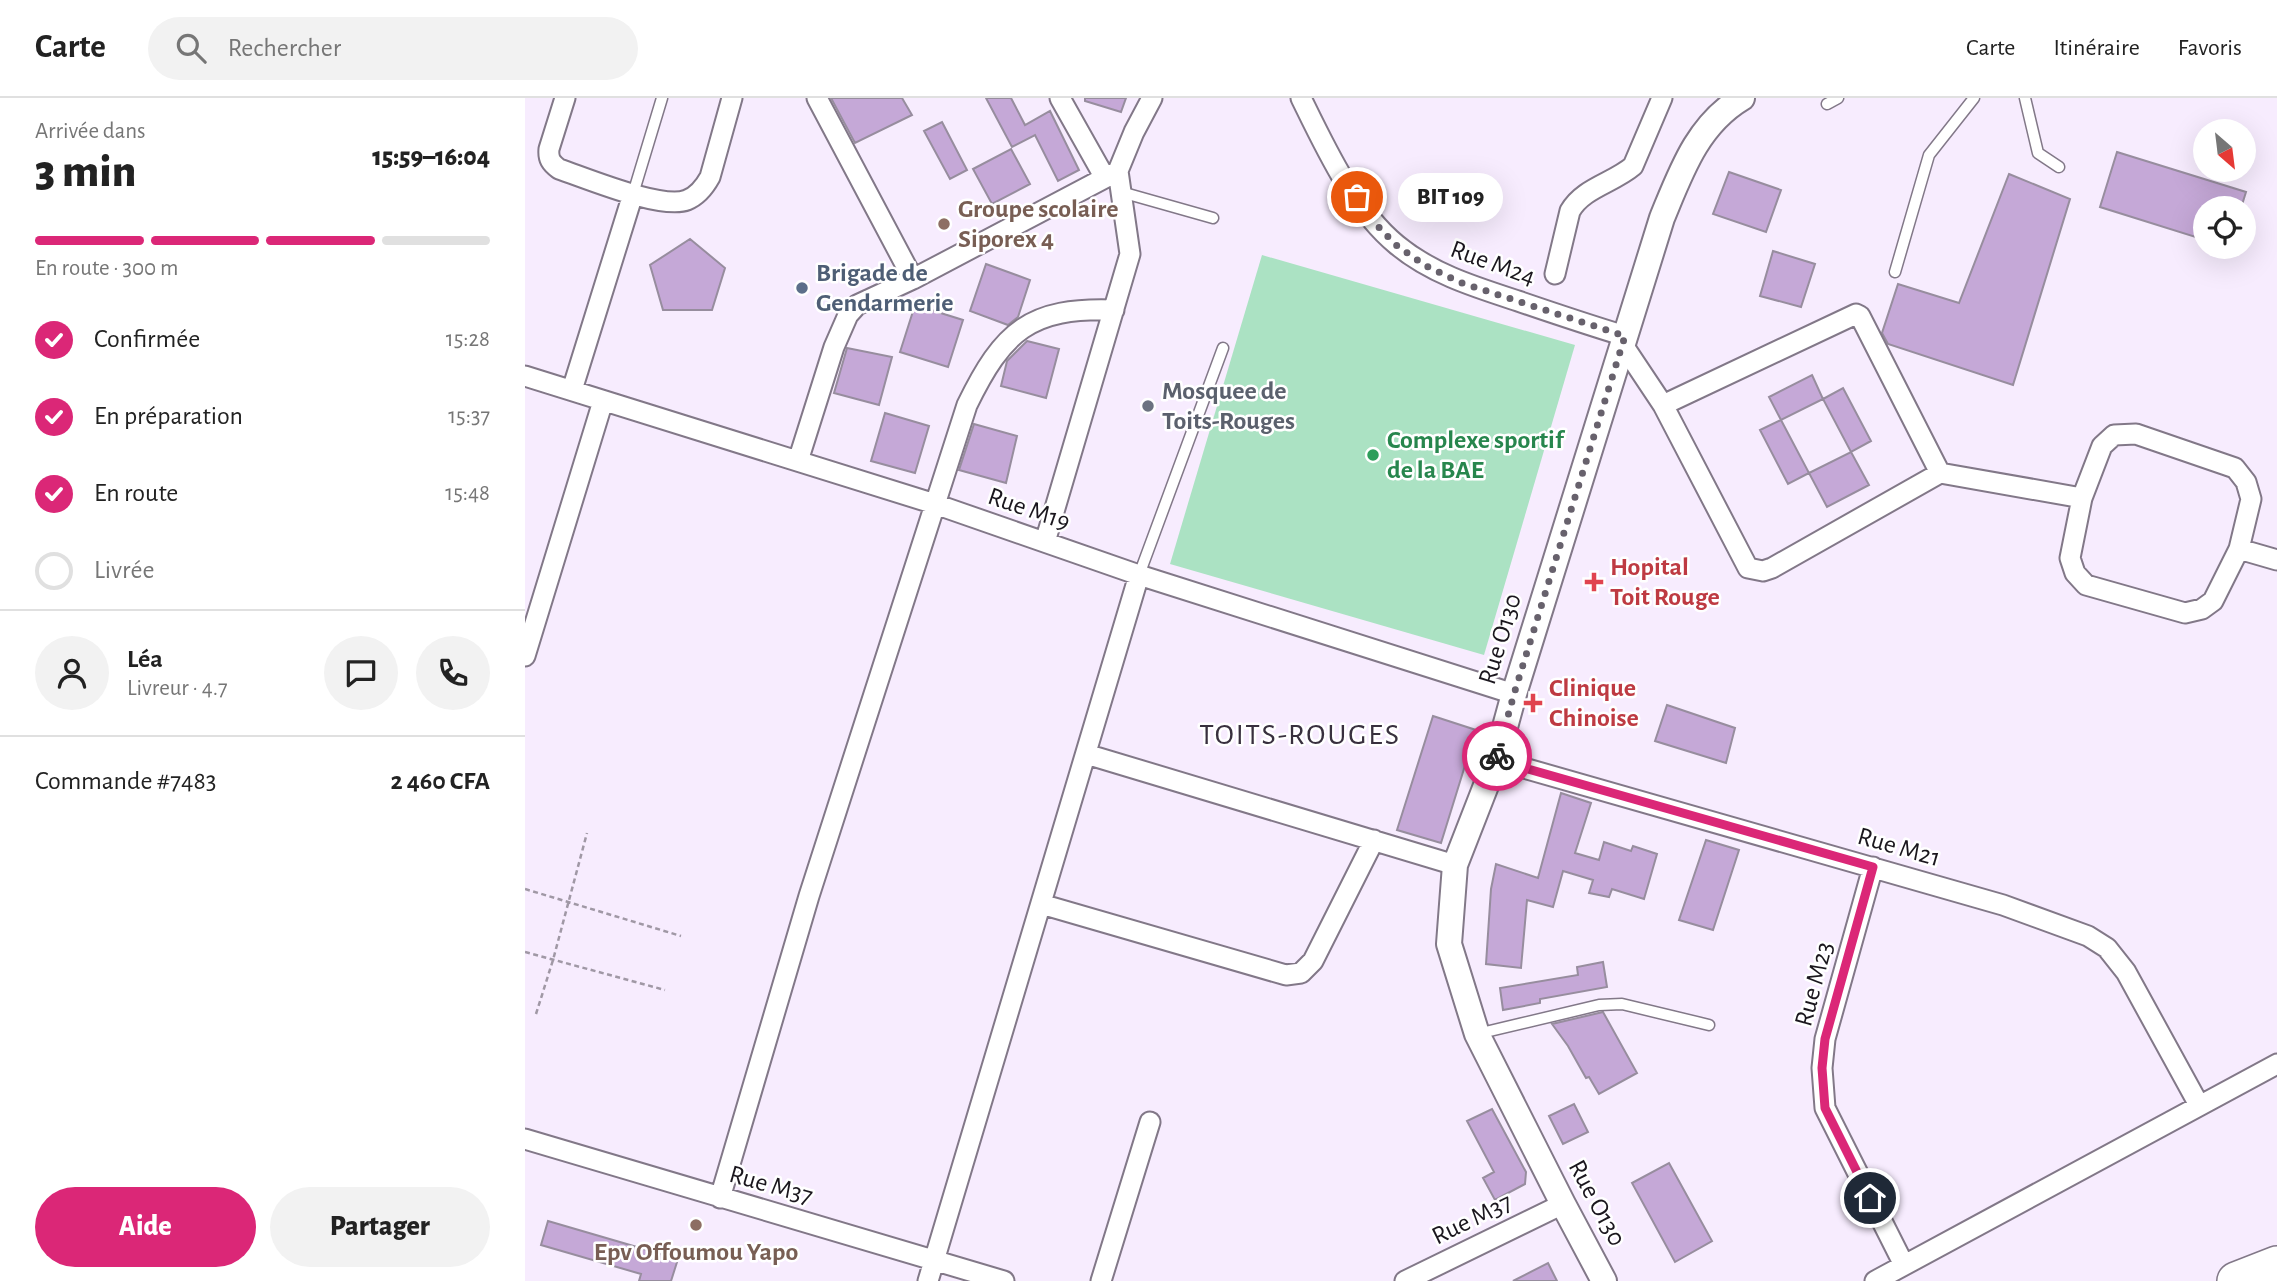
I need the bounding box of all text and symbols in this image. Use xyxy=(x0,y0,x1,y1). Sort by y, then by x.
search box xyxy=(148,17,638,80)
icon: search xyxy=(172,29,210,67)
text: Carte xyxy=(35,31,106,64)
text: Rechercher xyxy=(228,35,341,61)
text: Carte xyxy=(1966,36,2015,60)
text: Itinéraire xyxy=(2053,36,2140,60)
text: Favoris xyxy=(2178,36,2242,60)
north arrow xyxy=(2193,119,2256,182)
map controls xyxy=(2193,119,2256,259)
text: Arrivée dans xyxy=(35,120,146,143)
text: 15:59–16:04 xyxy=(372,144,490,170)
text: 3 min xyxy=(35,149,136,195)
pin xyxy=(1327,167,1387,227)
callout: BIT 109 xyxy=(1399,172,1504,222)
icon: bag xyxy=(1338,178,1376,216)
text: BIT 109 xyxy=(1417,186,1484,209)
place label: Groupe scolaire Siporex 4 xyxy=(958,196,1118,252)
button: locate xyxy=(2193,196,2256,259)
marker: Groupe scolaire Siporex 4 xyxy=(936,216,952,232)
street label: Rue M24 xyxy=(1447,236,1539,290)
text: En route · 300 m xyxy=(35,257,178,280)
place label: Brigade de Gendarmerie xyxy=(816,260,954,316)
marker: Brigade de Gendarmerie xyxy=(794,280,810,296)
icon: check xyxy=(35,321,73,359)
text: Confirmée xyxy=(94,326,200,352)
text: 15:28 xyxy=(446,328,490,351)
place label: Mosquee de Toits-Rouges xyxy=(1162,378,1295,434)
icon: check xyxy=(35,398,73,436)
marker: Mosquee de Toits-Rouges xyxy=(1140,398,1156,414)
text: En préparation xyxy=(94,403,243,429)
text: 15:37 xyxy=(448,405,490,428)
place label: Complexe sportif de la BAE xyxy=(1387,427,1566,483)
marker: Complexe sportif de la BAE xyxy=(1365,447,1381,463)
icon: check xyxy=(35,475,73,513)
text: En route xyxy=(94,480,178,506)
text: 15:48 xyxy=(445,482,490,505)
street label: Rue M19 xyxy=(985,483,1073,535)
place label: Hopital Toit Rouge xyxy=(1610,554,1720,610)
text: Livrée xyxy=(94,557,154,583)
marker: Hopital Toit Rouge xyxy=(1584,572,1604,592)
street label: Rue O130 xyxy=(1474,591,1526,687)
button: person xyxy=(35,636,109,710)
button: chat xyxy=(324,636,398,710)
button: phone xyxy=(416,636,490,710)
text: Léa xyxy=(127,646,163,672)
place label: Clinique Chinoise xyxy=(1549,675,1639,731)
text: Livreur · 4.7 xyxy=(127,677,228,700)
marker: Clinique Chinoise xyxy=(1523,693,1543,713)
district label: TOITS-ROUGES xyxy=(1199,720,1401,750)
courier xyxy=(1462,721,1532,791)
icon: bike xyxy=(1478,737,1516,775)
text: Commande #7483 xyxy=(35,768,217,794)
text: 2 460 CFA xyxy=(390,768,490,794)
street label: Rue M21 xyxy=(1855,823,1943,871)
street label: Rue M23 xyxy=(1790,939,1838,1029)
street label: Rue O130 xyxy=(1564,1156,1630,1250)
street label: Rue M37 xyxy=(726,1161,816,1209)
pin xyxy=(1840,1168,1900,1228)
icon: home xyxy=(1851,1179,1889,1217)
button: Aide xyxy=(35,1187,256,1267)
button: Partager xyxy=(270,1187,490,1267)
street label: Rue M37 xyxy=(1428,1189,1516,1249)
marker: Epv Offoumou Yapo xyxy=(688,1217,704,1233)
place label: Epv Offoumou Yapo xyxy=(594,1239,798,1265)

